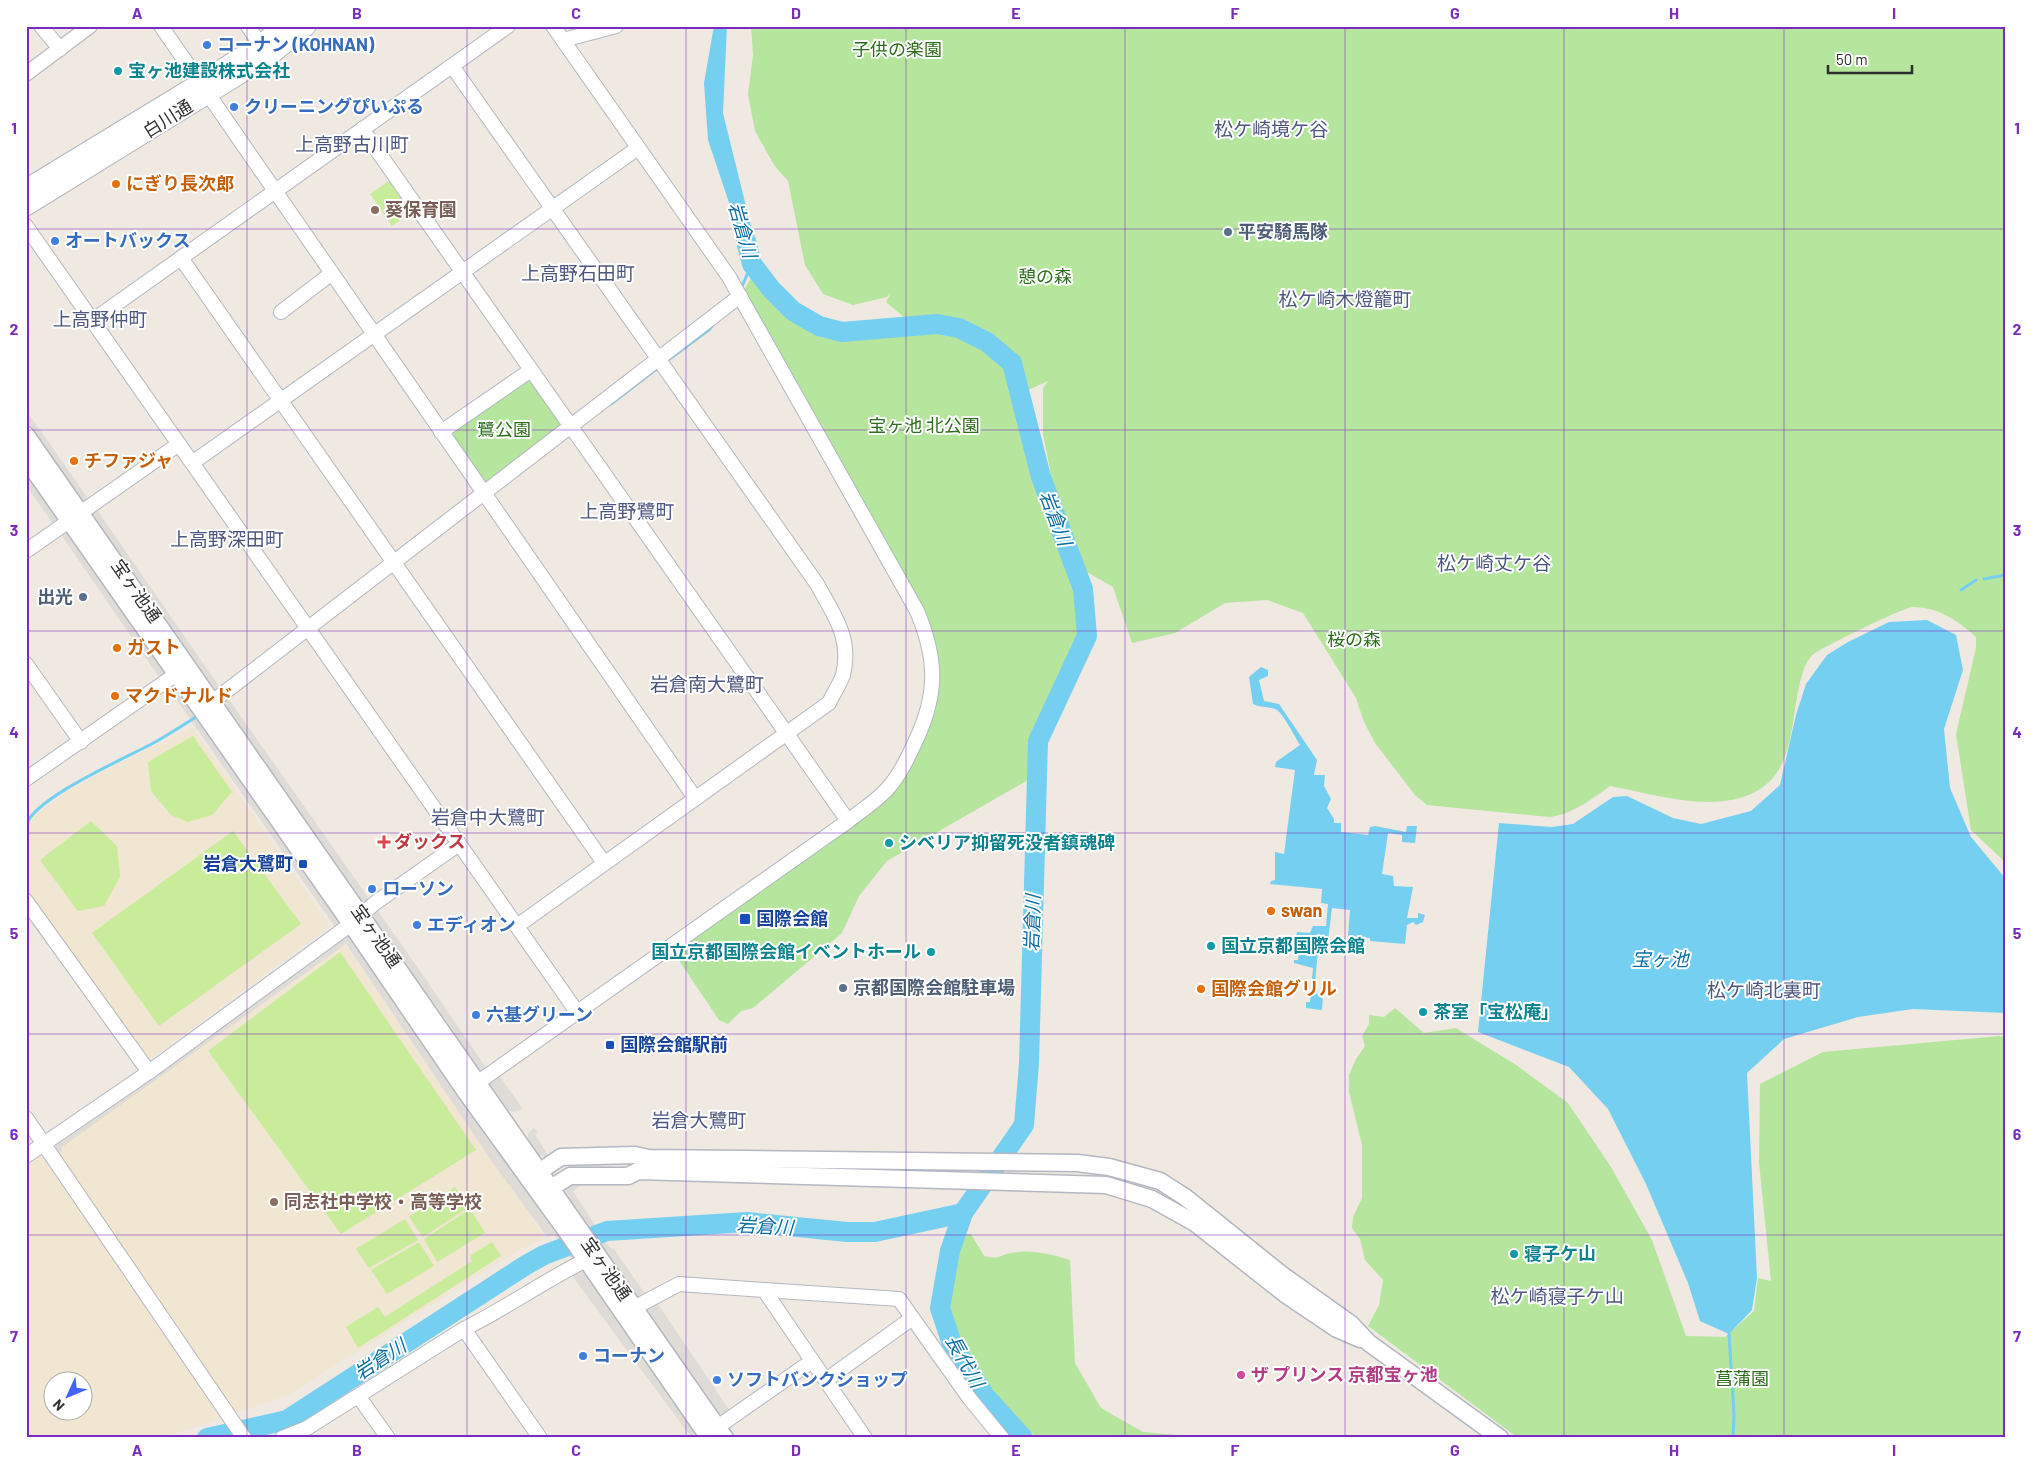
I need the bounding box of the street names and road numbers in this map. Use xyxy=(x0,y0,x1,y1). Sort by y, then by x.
street label: 白川通 xyxy=(139,95,196,142)
street label: 宝ヶ池通 xyxy=(107,555,166,626)
street label: 宝ヶ池通 xyxy=(347,900,406,971)
street label: 宝ヶ池通 xyxy=(577,1233,636,1304)

